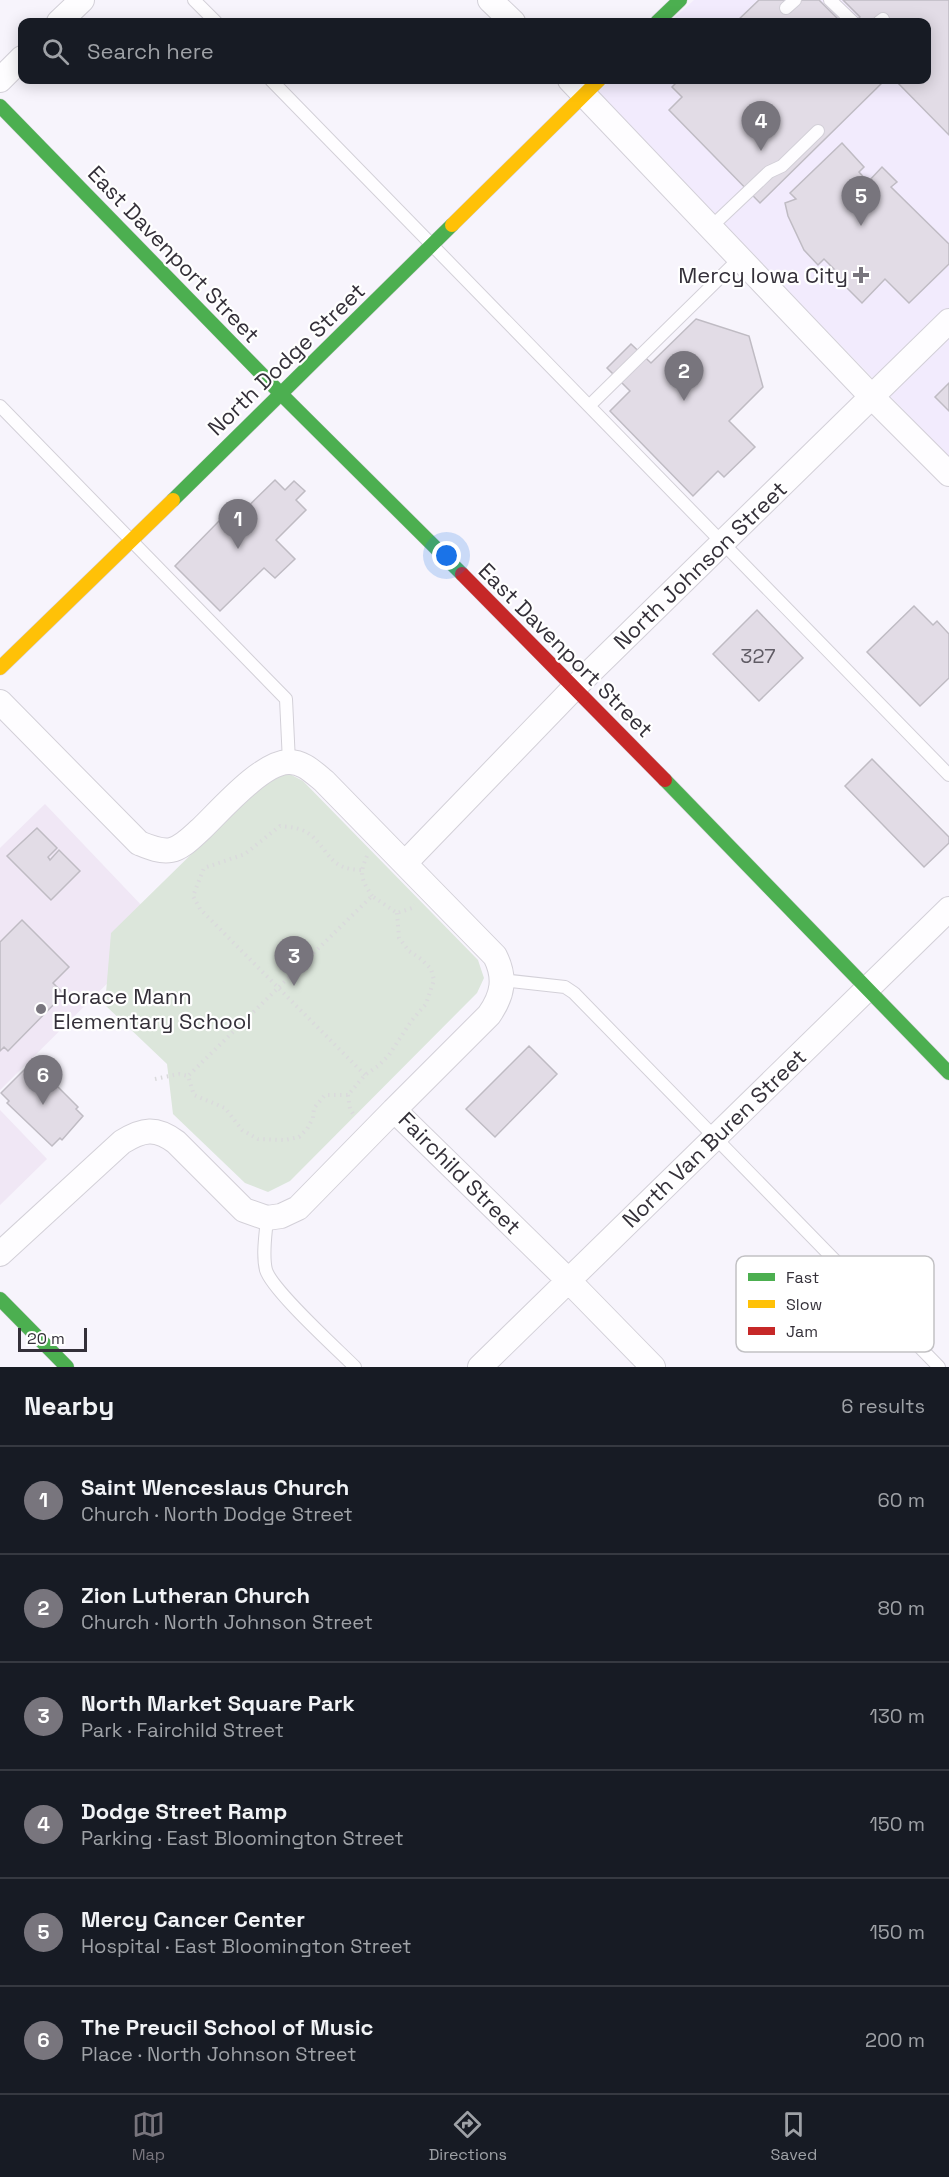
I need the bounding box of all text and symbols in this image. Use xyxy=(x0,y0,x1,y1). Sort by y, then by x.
search box xyxy=(18,18,931,84)
icon: search xyxy=(39,35,72,68)
text: Search here xyxy=(87,37,214,65)
pin: 4 xyxy=(742,102,780,151)
street label: East Davenport Street xyxy=(82,159,266,349)
pin: 5 xyxy=(842,176,880,226)
place label: Mercy Iowa City xyxy=(678,261,848,289)
marker: Mercy Iowa City xyxy=(852,266,870,284)
street label: North Dodge Street xyxy=(201,277,371,441)
pin: 2 xyxy=(664,352,704,401)
street label: North Johnson Street xyxy=(607,475,793,655)
pin: 1 xyxy=(218,500,258,549)
your location xyxy=(432,541,461,570)
street label: East Davenport Street xyxy=(473,557,659,743)
house number: 327 xyxy=(740,643,776,669)
pin: 3 xyxy=(274,936,314,986)
place label: Horace Mann Elementary School xyxy=(53,982,252,1035)
marker: Horace Mann Elementary School xyxy=(34,1002,48,1016)
street label: North Van Buren Street xyxy=(616,1043,812,1233)
pin: 6 xyxy=(24,1056,63,1105)
street label: Fairchild Street xyxy=(393,1106,527,1240)
legend xyxy=(736,1256,934,1352)
text: Fast xyxy=(786,1267,819,1288)
text: Slow xyxy=(786,1294,822,1315)
text: Jam xyxy=(786,1321,818,1342)
scale bar xyxy=(18,1325,87,1352)
text: 20 m xyxy=(27,1328,65,1349)
text: Nearby xyxy=(24,1389,114,1423)
text: 6 results xyxy=(841,1393,925,1419)
text: Saint Wenceslaus Church xyxy=(81,1473,349,1501)
text: 1 xyxy=(39,1487,48,1513)
text: 60 m xyxy=(878,1487,925,1513)
text: Church · North Dodge Street xyxy=(81,1501,353,1527)
text: Zion Lutheran Church xyxy=(81,1581,310,1609)
text: 2 xyxy=(38,1595,49,1621)
text: 80 m xyxy=(877,1595,925,1621)
text: Church · North Johnson Street xyxy=(81,1609,373,1635)
text: North Market Square Park xyxy=(81,1689,355,1717)
text: 3 xyxy=(37,1703,50,1729)
text: 130 m xyxy=(869,1703,925,1729)
text: Park · Fairchild Street xyxy=(81,1717,284,1743)
text: Dodge Street Ramp xyxy=(81,1797,287,1825)
text: 4 xyxy=(37,1811,50,1837)
text: 150 m xyxy=(870,1811,925,1837)
text: Parking · East Bloomington Street xyxy=(81,1825,404,1851)
text: Mercy Cancer Center xyxy=(81,1905,305,1933)
text: 5 xyxy=(38,1919,50,1945)
text: 150 m xyxy=(870,1919,925,1945)
text: Hospital · East Bloomington Street xyxy=(81,1933,411,1959)
text: The Preucil School of Music xyxy=(81,2013,373,2041)
text: 6 xyxy=(37,2027,50,2053)
text: 200 m xyxy=(865,2027,925,2053)
text: Place · North Johnson Street xyxy=(81,2041,356,2067)
tab: Map xyxy=(132,2108,165,2165)
tab: Directions xyxy=(429,2108,507,2165)
tab: Saved xyxy=(771,2108,817,2165)

